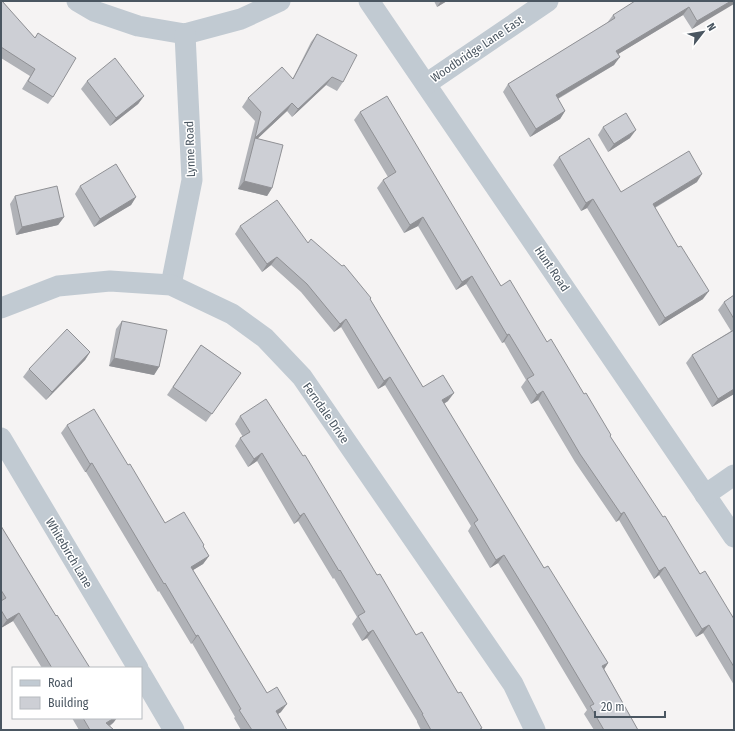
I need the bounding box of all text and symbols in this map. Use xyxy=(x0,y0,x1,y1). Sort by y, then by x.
north arrow xyxy=(683,12,723,52)
street label: Woodbridge Lane East xyxy=(428,13,526,85)
text: N xyxy=(704,21,718,33)
street label: Lynne Road xyxy=(182,121,198,177)
street label: Hunt Road xyxy=(532,244,572,294)
street label: Ferndale Drive xyxy=(300,380,352,446)
street label: Whitebirch Lane xyxy=(43,516,95,590)
legend xyxy=(12,667,142,719)
text: Road xyxy=(48,676,73,690)
scale bar xyxy=(595,693,665,719)
text: Building xyxy=(48,696,89,710)
text: 20 m xyxy=(601,700,625,714)

